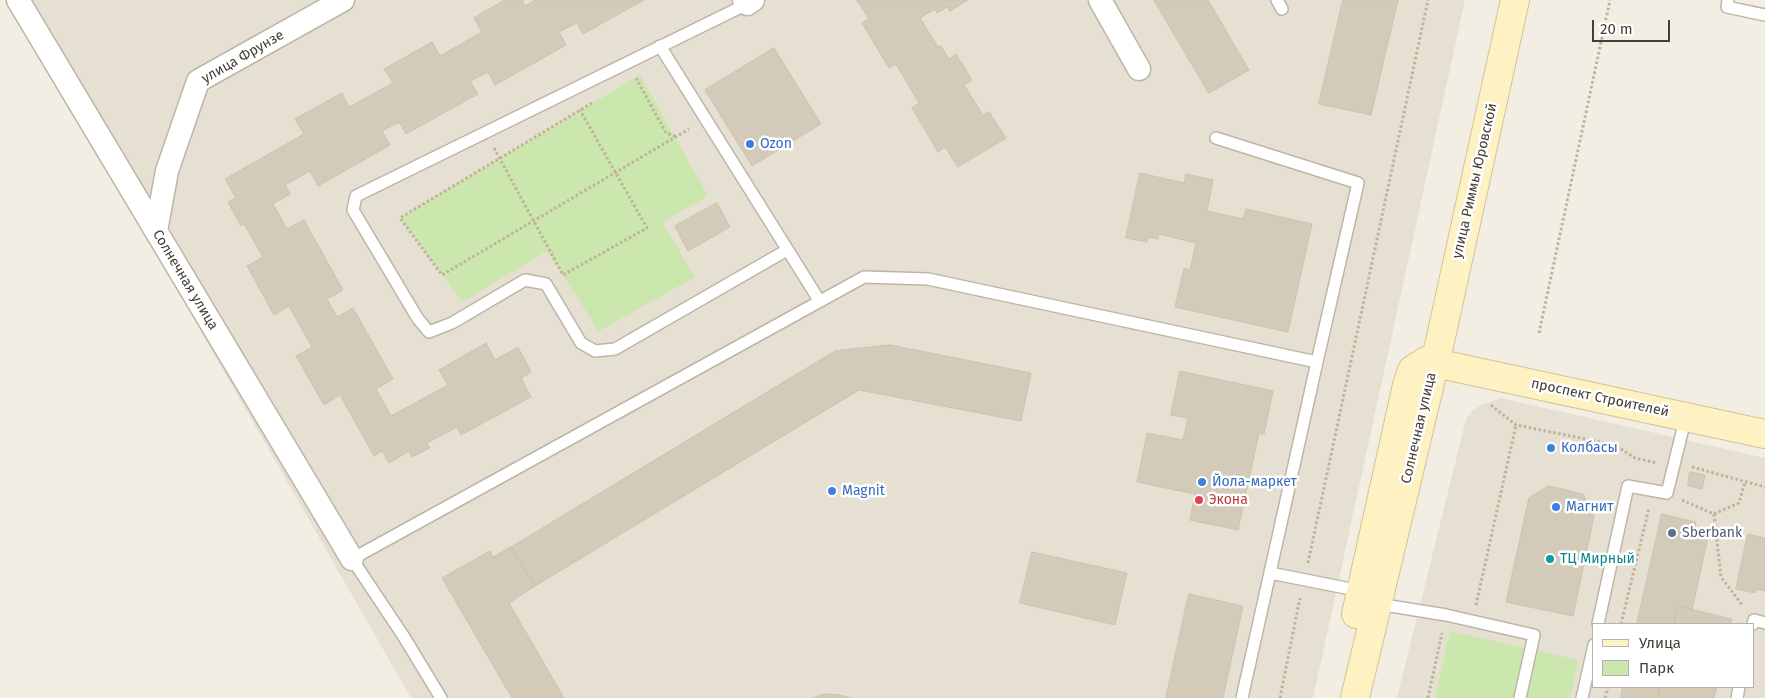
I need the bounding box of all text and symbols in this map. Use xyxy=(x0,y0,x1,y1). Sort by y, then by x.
scale bar xyxy=(1595,10,1672,42)
text: 20 m xyxy=(1600,20,1633,38)
street label: улица Фрунзе xyxy=(199,27,287,87)
street label: улица Риммы Юровской xyxy=(1449,102,1501,260)
place label: Ozon xyxy=(760,136,792,152)
marker: Ozon xyxy=(744,138,756,150)
street label: Солнечная улица xyxy=(149,227,221,333)
street label: Солнечная улица xyxy=(1398,371,1440,485)
street label: проспект Строителей xyxy=(1530,375,1670,421)
place label: Колбасы xyxy=(1561,440,1618,456)
marker: Колбасы xyxy=(1545,442,1557,454)
place label: Йола-маркет xyxy=(1212,474,1297,490)
marker: Йола-маркет xyxy=(1196,476,1208,488)
place label: Magnit xyxy=(842,483,885,499)
marker: Magnit xyxy=(826,485,838,497)
place label: Экона xyxy=(1209,492,1248,508)
marker: Экона xyxy=(1193,494,1205,506)
place label: Магнит xyxy=(1566,499,1614,515)
marker: Магнит xyxy=(1550,501,1562,513)
place label: Sberbank xyxy=(1682,525,1742,541)
marker: Sberbank xyxy=(1666,527,1678,539)
place label: ТЦ Мирный xyxy=(1560,551,1635,567)
marker: ТЦ Мирный xyxy=(1544,553,1556,565)
legend xyxy=(1592,623,1755,688)
text: Улица xyxy=(1639,634,1681,652)
text: Парк xyxy=(1639,659,1674,677)

